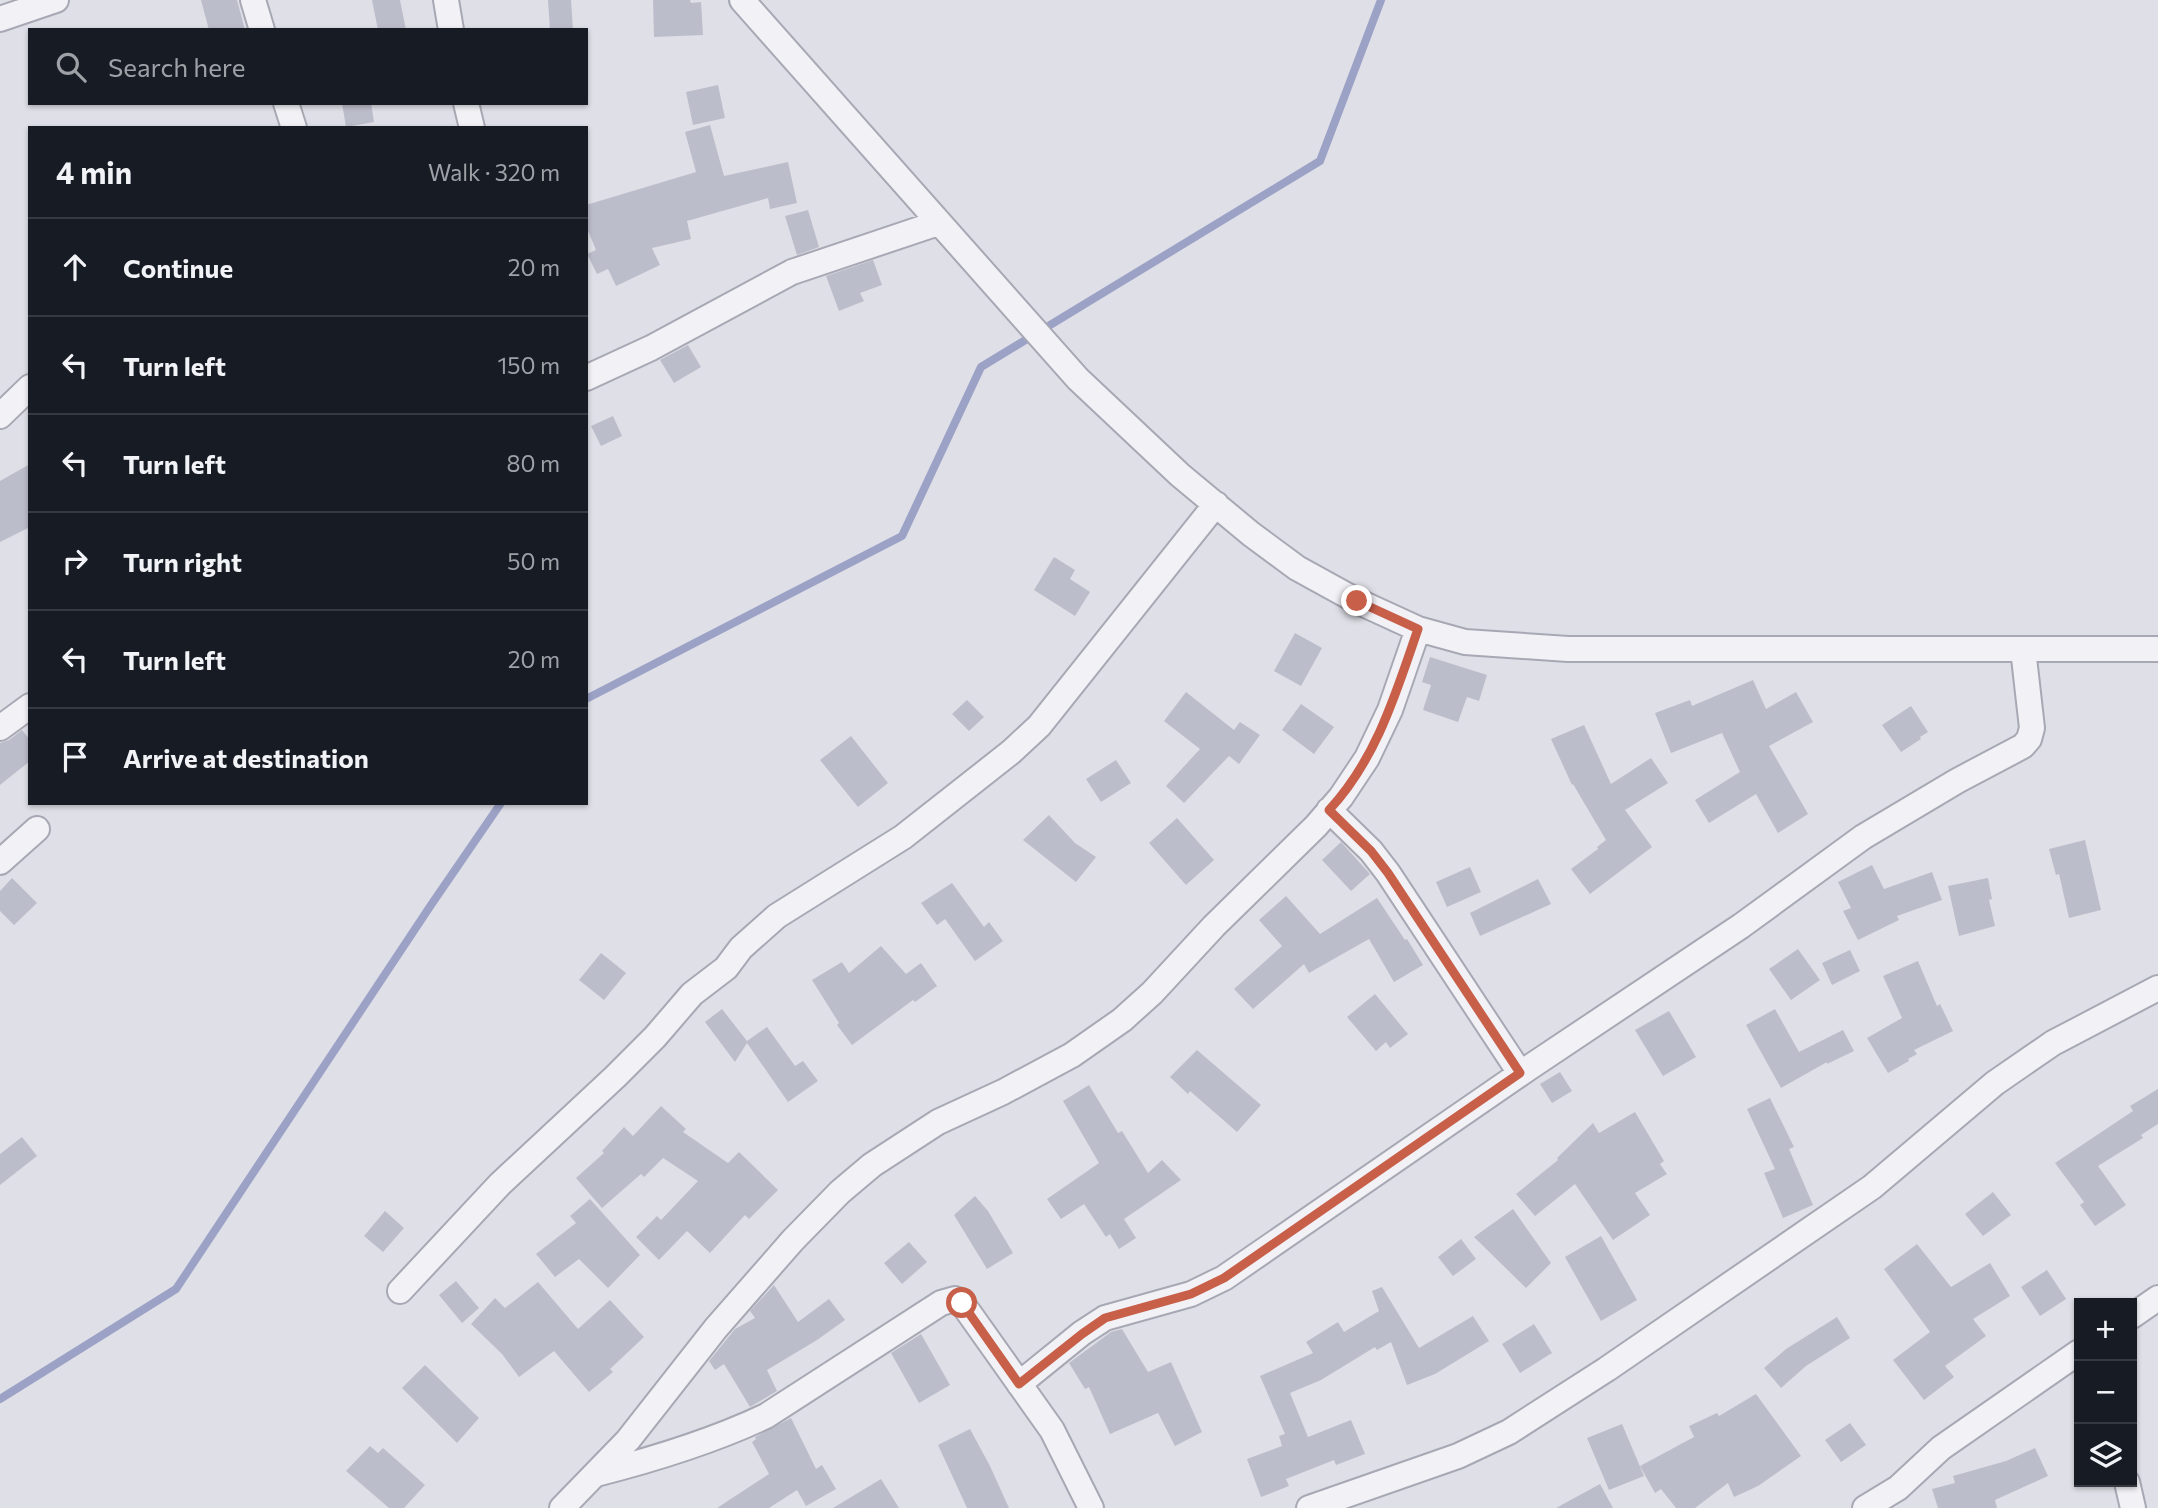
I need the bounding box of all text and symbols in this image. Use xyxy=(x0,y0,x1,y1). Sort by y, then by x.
search box xyxy=(28,28,588,105)
icon: search xyxy=(52,48,90,86)
text: Search here xyxy=(108,51,246,82)
text: 4 min xyxy=(56,153,132,190)
text: Walk · 320 m xyxy=(428,158,560,186)
icon: ahead xyxy=(56,248,94,286)
text: Continue xyxy=(123,252,233,283)
text: 20 m xyxy=(508,253,560,281)
icon: left xyxy=(56,346,94,384)
text: Turn left xyxy=(123,350,226,381)
text: 150 m xyxy=(497,351,560,379)
icon: left xyxy=(56,444,94,482)
text: Turn left xyxy=(123,448,226,479)
text: 80 m xyxy=(507,449,560,477)
icon: right xyxy=(56,542,94,580)
text: Turn right xyxy=(123,546,242,577)
text: 50 m xyxy=(507,547,560,575)
route end xyxy=(1341,585,1372,616)
icon: left xyxy=(56,640,94,678)
text: Turn left xyxy=(123,644,226,675)
text: 20 m xyxy=(508,645,560,673)
icon: arrive xyxy=(56,738,94,776)
text: Arrive at destination xyxy=(123,742,369,773)
route start xyxy=(946,1287,977,1318)
map controls xyxy=(2074,1298,2137,1487)
button: + xyxy=(2074,1298,2137,1361)
button: − xyxy=(2074,1361,2137,1424)
button: layers xyxy=(2074,1424,2137,1487)

